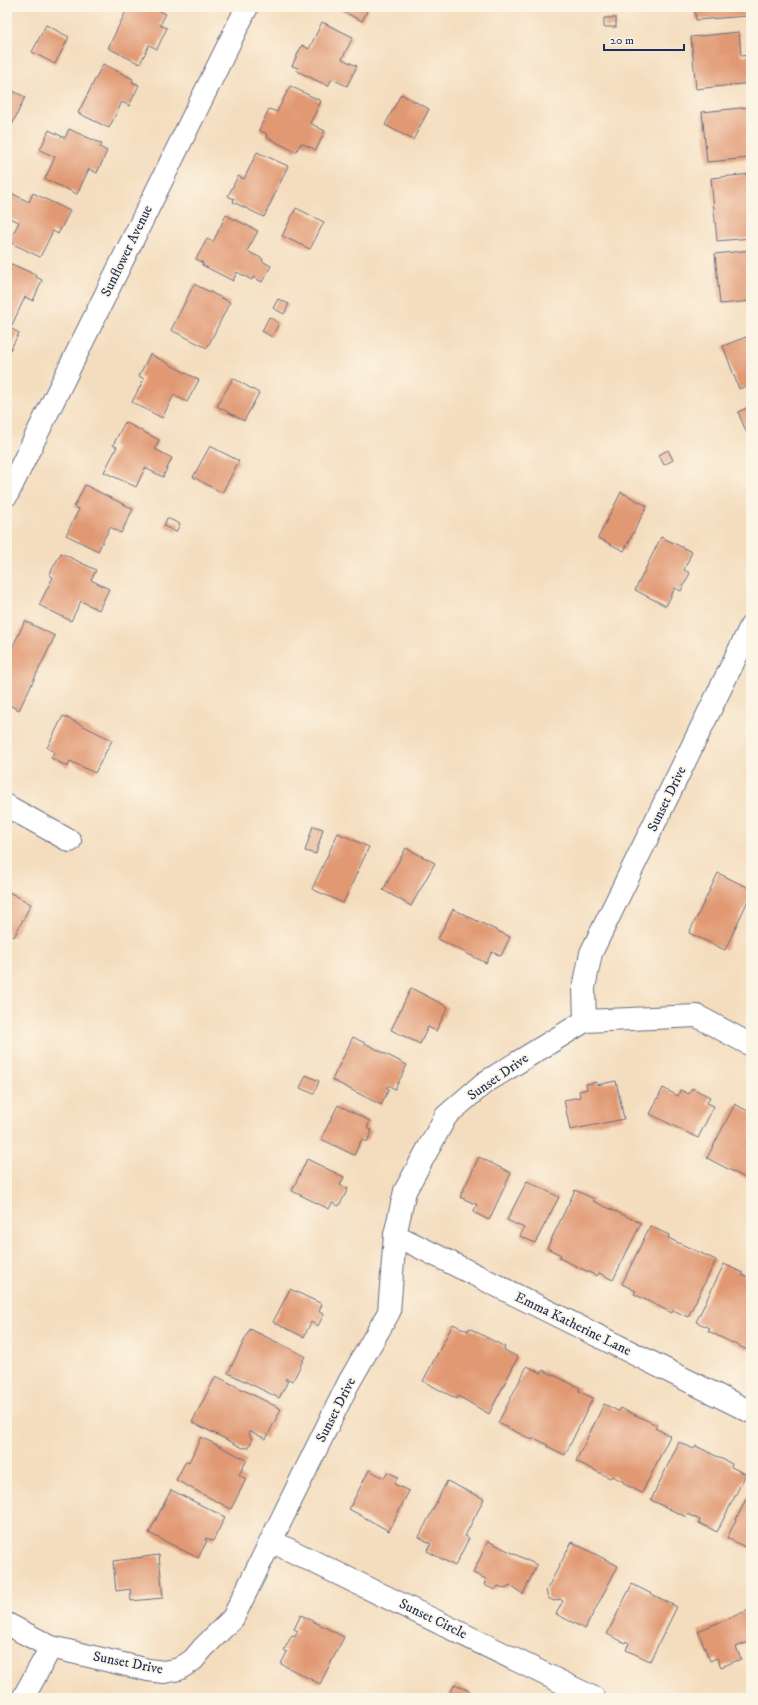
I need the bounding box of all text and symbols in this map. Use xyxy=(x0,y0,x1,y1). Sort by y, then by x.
scale bar xyxy=(604,26,684,52)
text: 20 m xyxy=(610,33,634,48)
street label: Sunflower Avenue xyxy=(97,202,157,300)
street label: Sunset Drive xyxy=(643,763,691,835)
street label: Sunset Drive xyxy=(464,1049,532,1105)
street label: Emma Katherine Lane xyxy=(512,1288,634,1360)
street label: Sunset Drive xyxy=(312,1374,360,1446)
street label: Sunset Circle xyxy=(396,1595,470,1643)
street label: Sunset Drive xyxy=(92,1647,165,1679)

